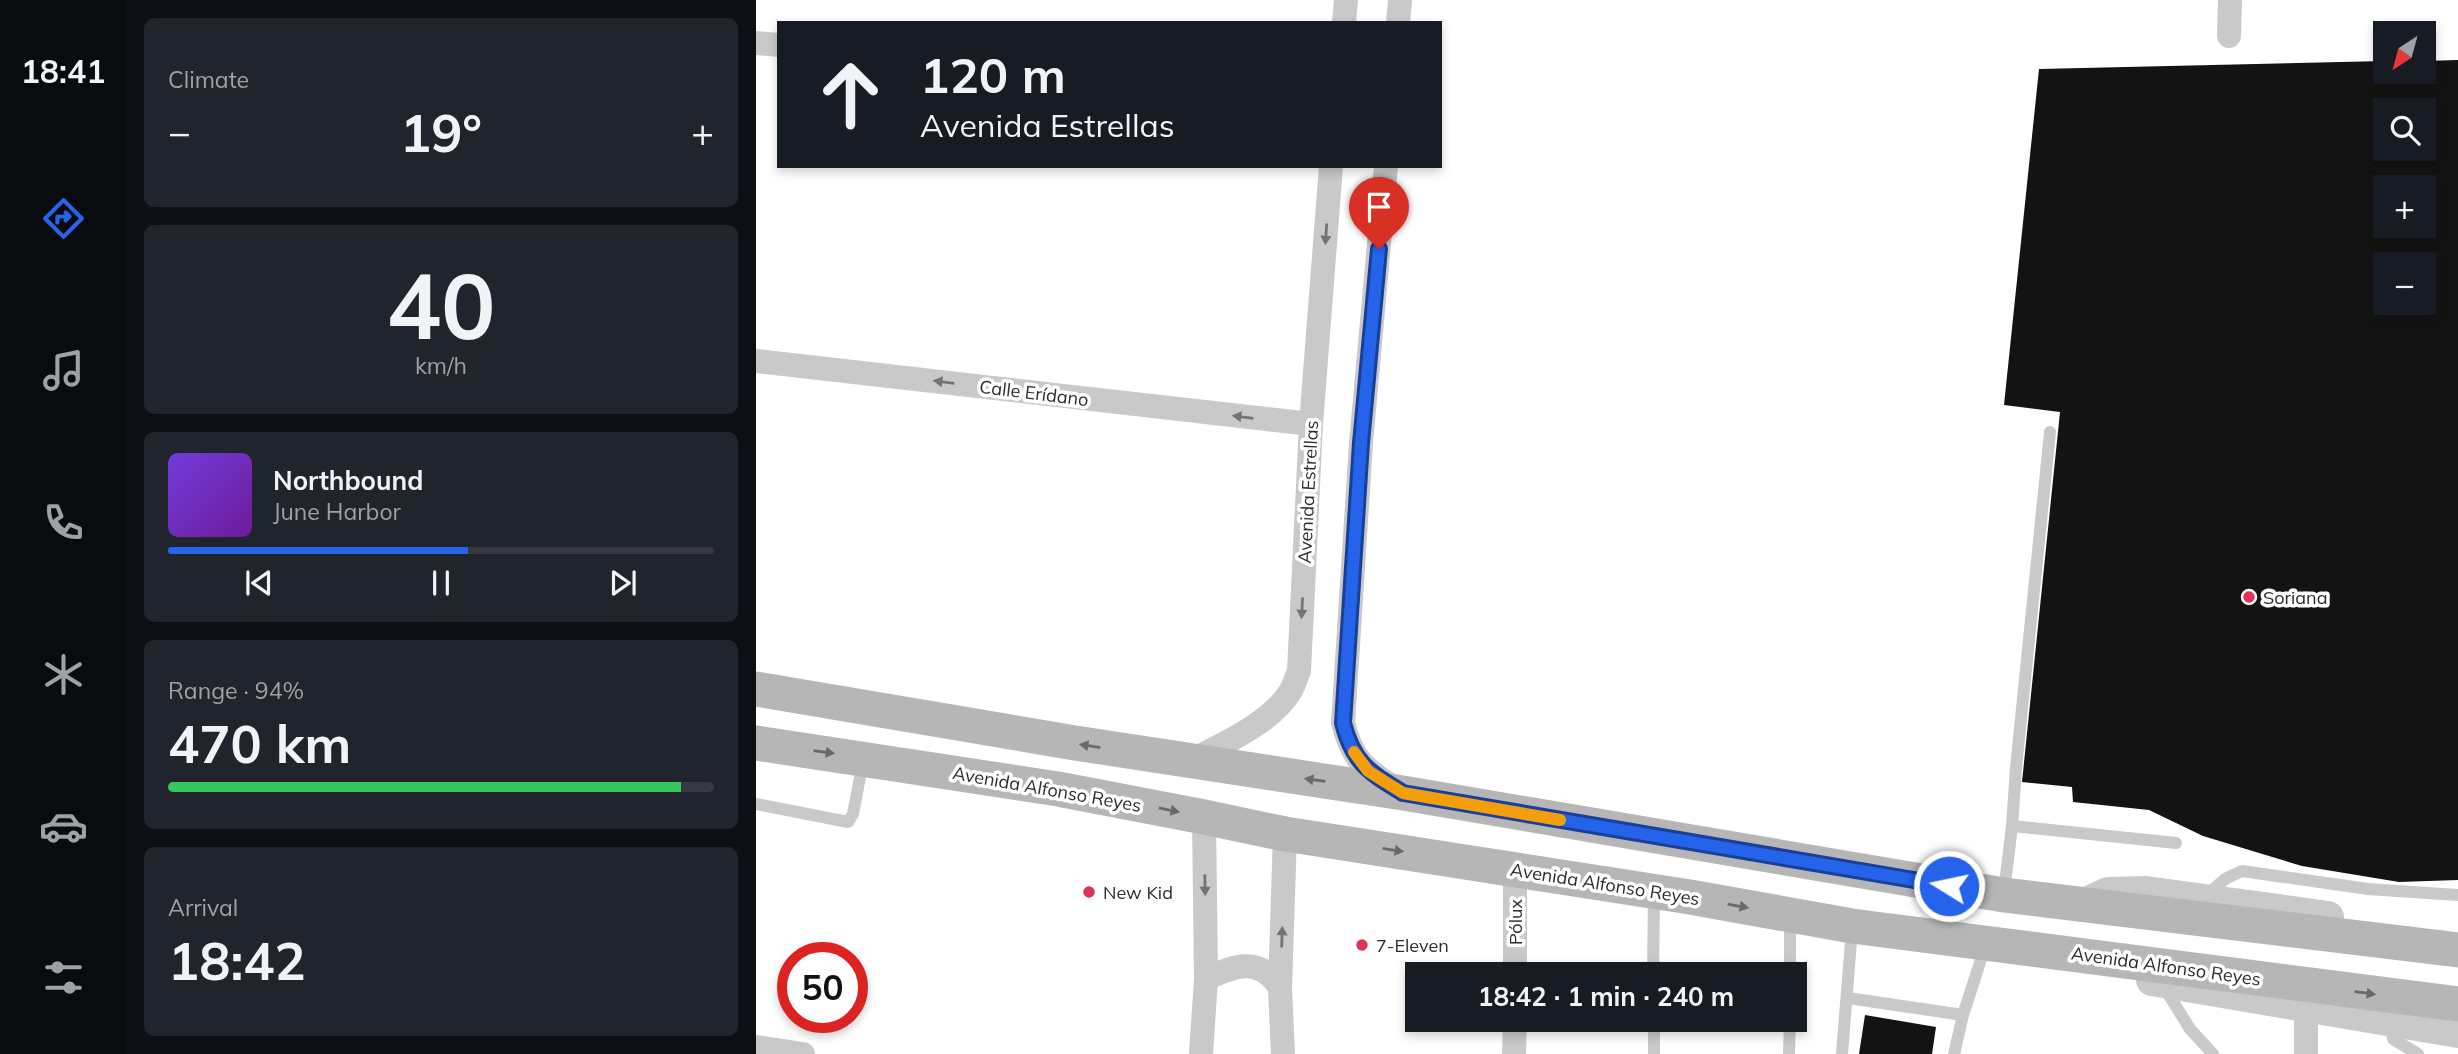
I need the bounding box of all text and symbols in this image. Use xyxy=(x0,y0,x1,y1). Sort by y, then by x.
north arrow xyxy=(2373,21,2436,84)
map controls xyxy=(2373,21,2436,315)
text: 120 m xyxy=(920,44,1066,105)
icon: ahead xyxy=(805,49,896,140)
text: 18:41 xyxy=(21,51,105,91)
text: Climate xyxy=(168,65,249,94)
button: search xyxy=(2373,98,2436,161)
text: 19° xyxy=(400,100,482,165)
text: Avenida Estrellas xyxy=(920,105,1175,145)
text: − xyxy=(168,108,191,156)
text: + xyxy=(691,108,714,156)
button: + xyxy=(2373,175,2436,238)
pin xyxy=(1349,177,1409,249)
icon: arrive xyxy=(1360,188,1398,226)
icon: directions xyxy=(39,194,88,243)
one-way arrow xyxy=(1320,224,1331,246)
text: 40 xyxy=(386,248,496,362)
button: − xyxy=(2373,252,2436,315)
icon: music xyxy=(39,346,88,395)
text: km/h xyxy=(415,351,467,380)
street label: Calle Erídano xyxy=(978,375,1090,411)
one-way arrow xyxy=(933,377,955,388)
one-way arrow xyxy=(1232,411,1254,422)
street label: Avenida Estrellas xyxy=(1293,420,1323,564)
text: Northbound xyxy=(273,464,423,497)
text: June Harbor xyxy=(273,497,401,526)
icon: phone xyxy=(39,498,88,547)
icon: previous xyxy=(240,564,278,602)
icon: pause xyxy=(422,564,460,602)
icon: next xyxy=(604,564,642,602)
place label: Soriana xyxy=(2263,586,2327,609)
marker: Soriana xyxy=(2241,589,2257,605)
one-way arrow xyxy=(1296,597,1307,619)
icon: climate xyxy=(39,650,88,699)
text: Range · 94% xyxy=(168,676,304,705)
text: 470 km xyxy=(168,711,351,776)
one-way arrow xyxy=(1079,740,1101,751)
one-way arrow xyxy=(813,747,835,758)
street label: Avenida Alfonso Reyes xyxy=(951,761,1143,817)
one-way arrow xyxy=(1304,774,1326,785)
icon: car xyxy=(39,802,88,851)
one-way arrow xyxy=(1158,805,1180,816)
one-way arrow xyxy=(1382,845,1404,856)
position arrow xyxy=(1912,849,1986,923)
street label: Avenida Alfonso Reyes xyxy=(1509,858,1701,910)
one-way arrow xyxy=(1199,874,1211,896)
place label: New Kid xyxy=(1103,881,1173,904)
marker: New Kid xyxy=(1081,884,1097,900)
text: Arrival xyxy=(168,893,238,922)
street label: Pólux xyxy=(1504,899,1527,945)
one-way arrow xyxy=(1727,900,1749,911)
one-way arrow xyxy=(1276,926,1287,948)
text: 18:42 xyxy=(168,928,306,993)
place label: 7-Eleven xyxy=(1376,934,1449,957)
marker: 7-Eleven xyxy=(1354,937,1370,953)
street label: Avenida Alfonso Reyes xyxy=(2070,941,2262,991)
speed limit sign: 50 xyxy=(777,942,868,1033)
icon: filters xyxy=(39,953,88,1002)
text: 18:42 · 1 min · 240 m xyxy=(1478,980,1734,1013)
one-way arrow xyxy=(2355,987,2377,998)

